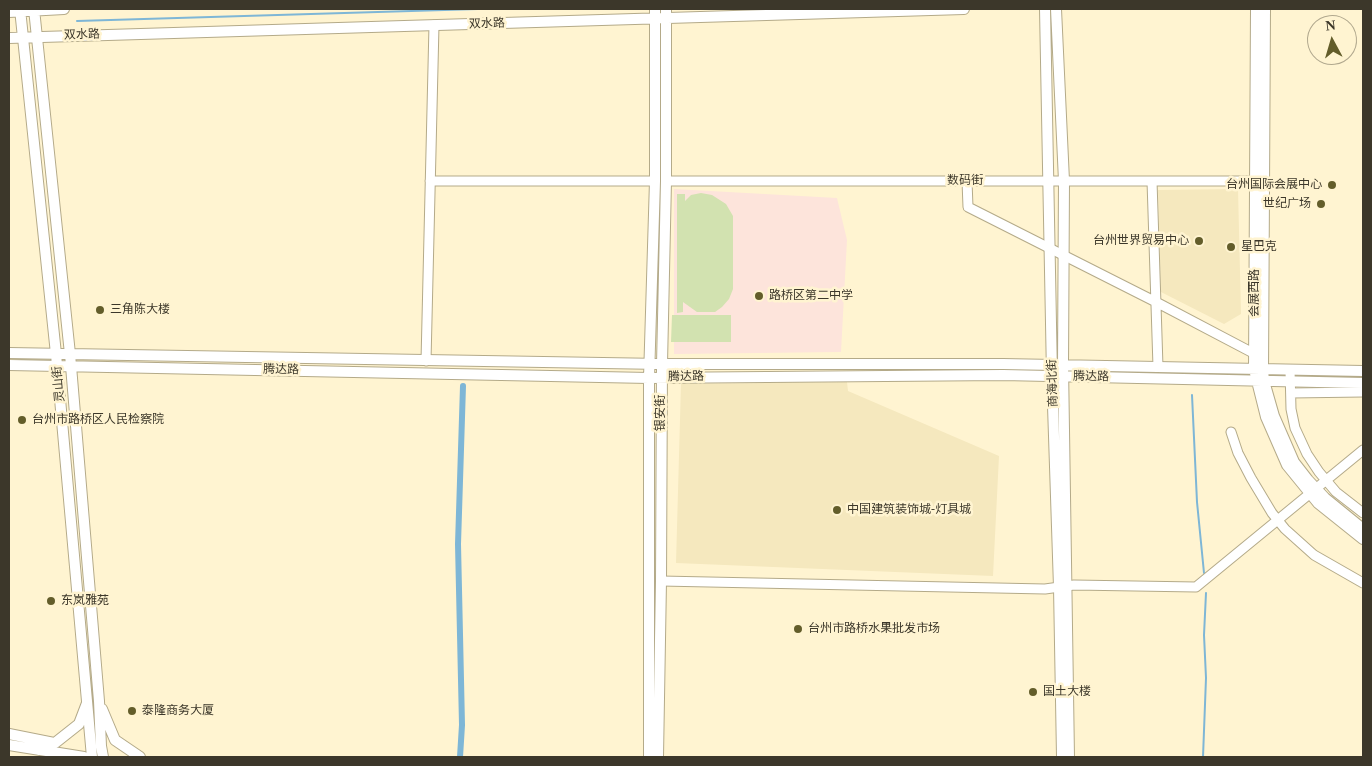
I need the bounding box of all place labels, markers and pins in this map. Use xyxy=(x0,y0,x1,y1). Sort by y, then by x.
place label: 台州国际会展中心 xyxy=(1226,178,1322,192)
marker: 台州国际会展中心 xyxy=(1326,179,1338,191)
place label: 世纪广场 xyxy=(1263,197,1311,211)
marker: 世纪广场 xyxy=(1315,198,1327,210)
place label: 台州世界贸易中心 xyxy=(1093,234,1189,248)
marker: 台州世界贸易中心 xyxy=(1193,235,1205,247)
place label: 星巴克 xyxy=(1241,240,1277,254)
marker: 星巴克 xyxy=(1225,241,1237,253)
place label: 路桥区第二中学 xyxy=(769,289,853,303)
marker: 路桥区第二中学 xyxy=(753,290,765,302)
place label: 三角陈大楼 xyxy=(110,303,170,317)
marker: 三角陈大楼 xyxy=(94,304,106,316)
place label: 台州市路桥区人民检察院 xyxy=(32,413,164,427)
marker: 台州市路桥区人民检察院 xyxy=(16,414,28,426)
place label: 中国建筑装饰城-灯具城 xyxy=(847,503,971,517)
marker: 中国建筑装饰城-灯具城 xyxy=(831,504,843,516)
place label: 东岚雅苑 xyxy=(61,594,109,608)
marker: 东岚雅苑 xyxy=(45,595,57,607)
place label: 台州市路桥水果批发市场 xyxy=(808,622,940,636)
marker: 台州市路桥水果批发市场 xyxy=(792,623,804,635)
place label: 国土大楼 xyxy=(1043,685,1091,699)
marker: 国土大楼 xyxy=(1027,686,1039,698)
place label: 泰隆商务大厦 xyxy=(142,704,214,718)
marker: 泰隆商务大厦 xyxy=(126,705,138,717)

